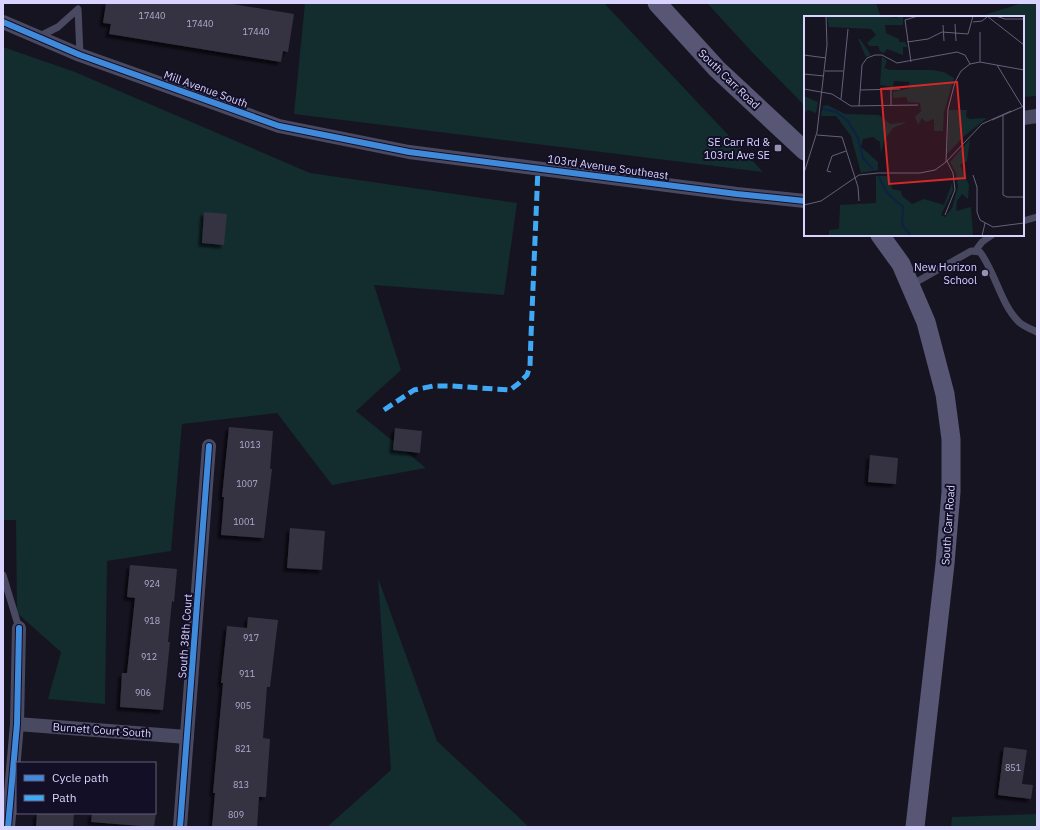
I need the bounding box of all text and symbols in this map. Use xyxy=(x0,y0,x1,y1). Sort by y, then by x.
house number: 17440 xyxy=(138,10,166,21)
inset map xyxy=(804,16,1024,236)
house number: 17440 xyxy=(186,18,214,29)
house number: 17440 xyxy=(242,26,270,37)
street label: South Carr Road xyxy=(695,46,763,112)
street label: Mill Avenue South xyxy=(162,67,250,111)
place label: SE Carr Rd & 103rd Ave SE xyxy=(704,135,770,162)
marker: SE Carr Rd & 103rd Ave SE xyxy=(773,143,783,153)
street label: 103rd Avenue Southeast xyxy=(547,152,670,182)
place label: New Horizon School xyxy=(914,260,977,287)
marker: New Horizon School xyxy=(980,268,990,278)
house number: 1013 xyxy=(239,439,261,450)
house number: 1007 xyxy=(236,478,258,489)
street label: South Carr Road xyxy=(938,485,958,565)
house number: 1001 xyxy=(233,516,255,527)
house number: 924 xyxy=(144,578,160,589)
street label: South 38th Court xyxy=(175,593,195,679)
house number: 918 xyxy=(144,615,160,626)
house number: 917 xyxy=(243,632,259,643)
house number: 912 xyxy=(141,651,157,662)
house number: 911 xyxy=(239,668,255,679)
house number: 906 xyxy=(135,687,151,698)
house number: 905 xyxy=(235,700,251,711)
street label: Burnett Court South xyxy=(52,720,152,740)
house number: 821 xyxy=(235,743,251,754)
legend xyxy=(16,762,156,814)
house number: 851 xyxy=(1005,762,1021,773)
text: Cycle path xyxy=(52,770,109,785)
house number: 813 xyxy=(233,779,249,790)
text: Path xyxy=(52,790,77,805)
house number: 809 xyxy=(228,809,244,820)

